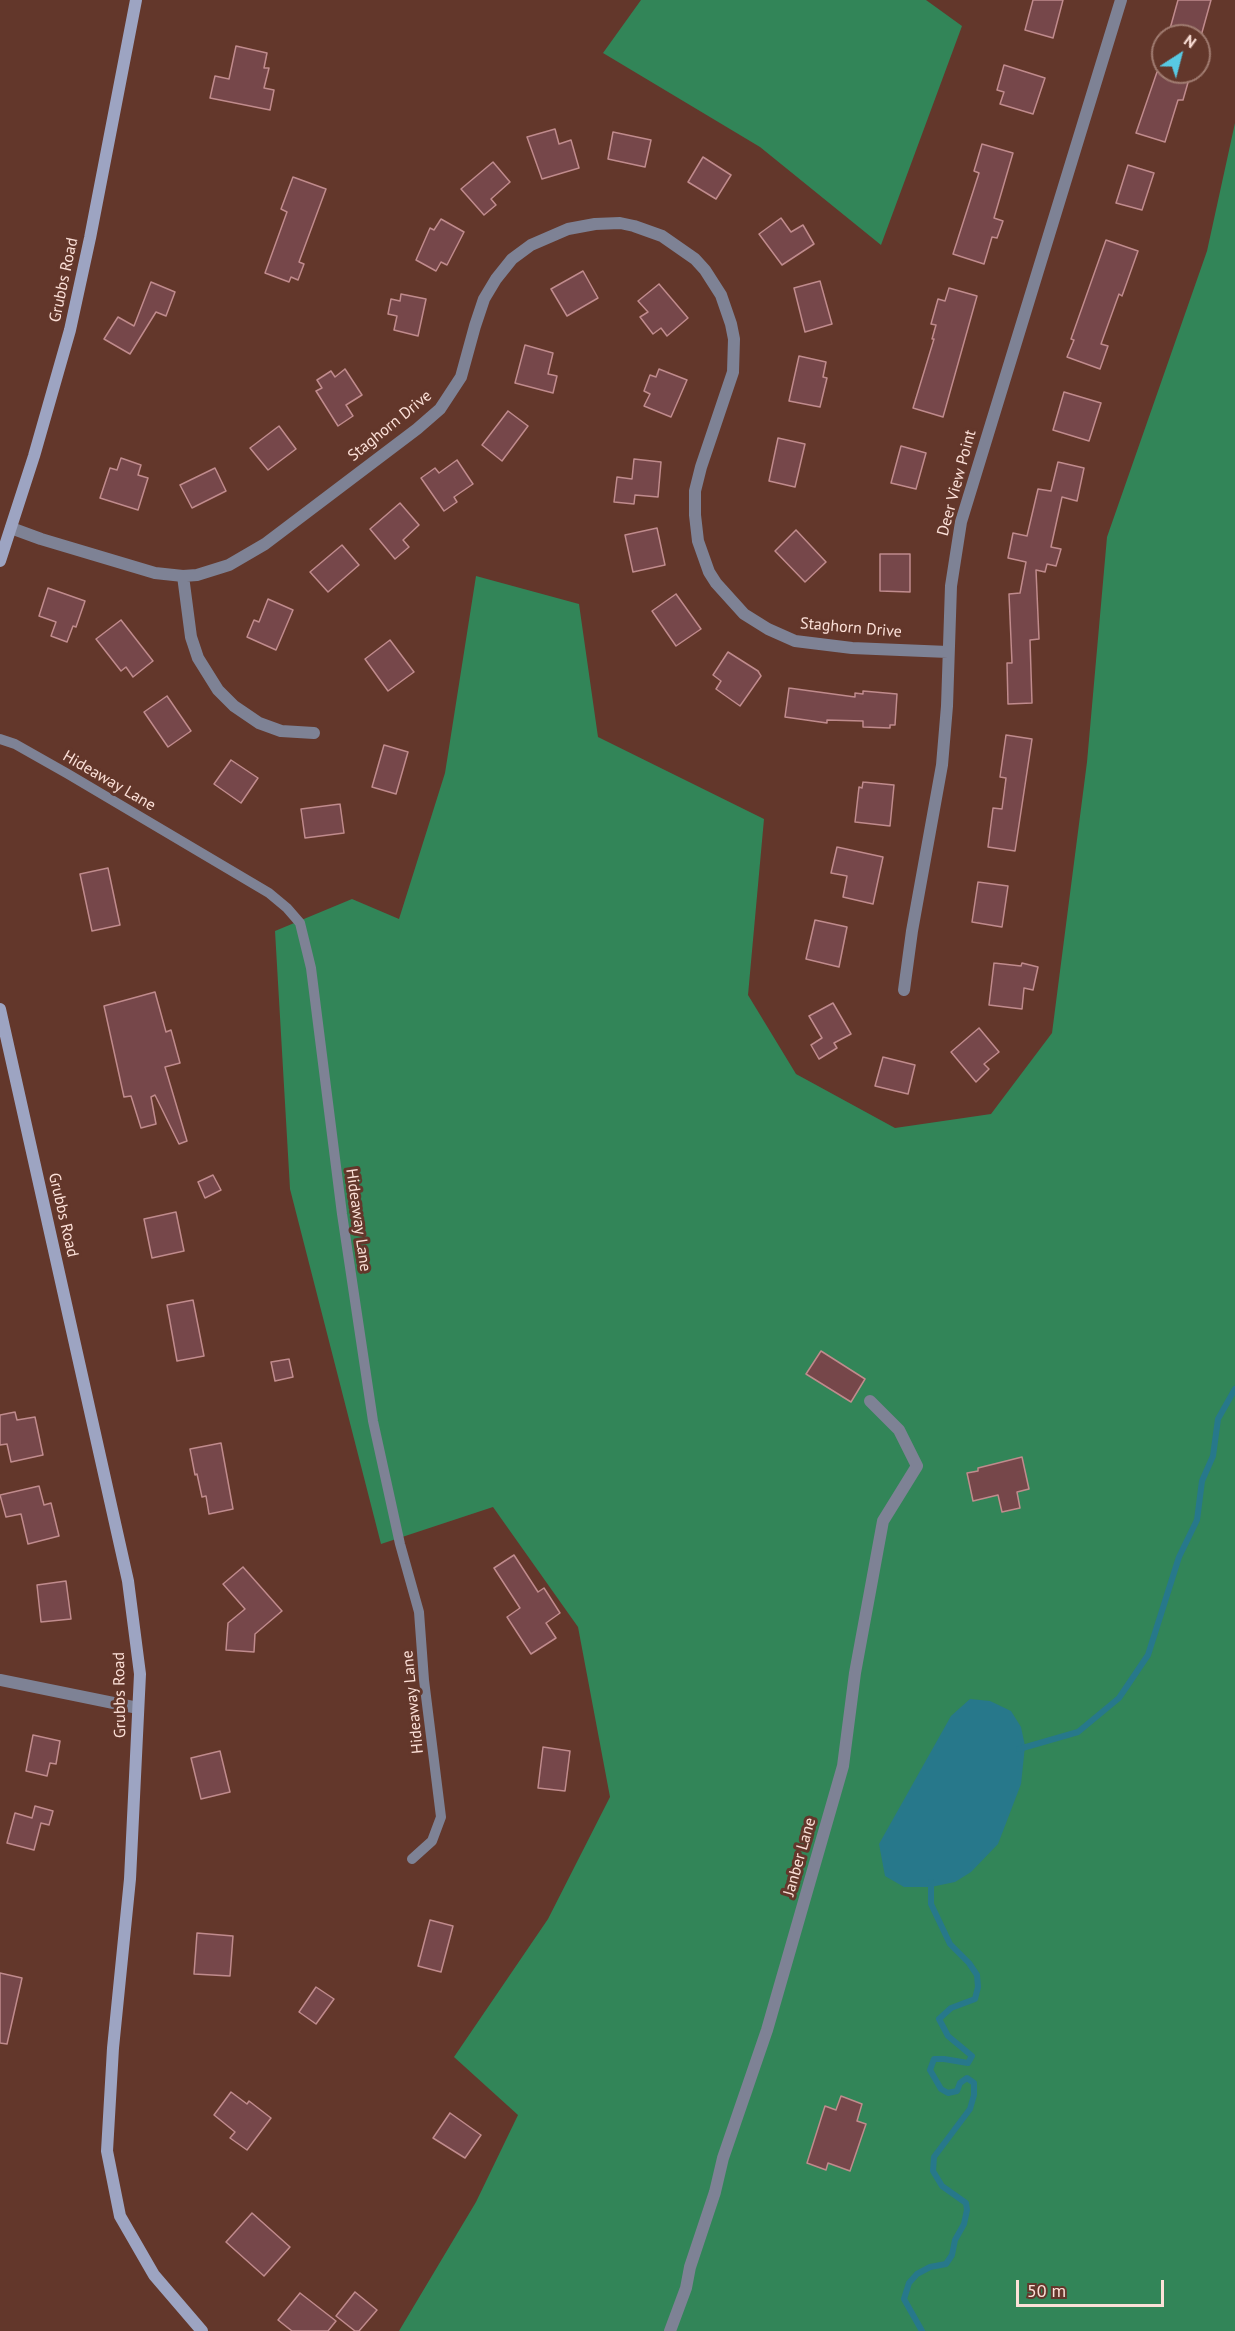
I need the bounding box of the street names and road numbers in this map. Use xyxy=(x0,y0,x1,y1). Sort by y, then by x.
street label: Grubbs Road xyxy=(46,236,82,324)
street label: Staghorn Drive xyxy=(344,386,436,466)
street label: Deer View Point xyxy=(934,428,980,538)
street label: Staghorn Drive xyxy=(799,614,903,642)
street label: Hideaway Lane xyxy=(59,747,159,815)
street label: Hideaway Lane xyxy=(341,1167,375,1273)
street label: Grubbs Road xyxy=(44,1171,82,1259)
street label: Hideaway Lane xyxy=(398,1649,428,1755)
street label: Grubbs Road xyxy=(110,1652,130,1738)
street label: Janber Lane xyxy=(780,1816,820,1898)

